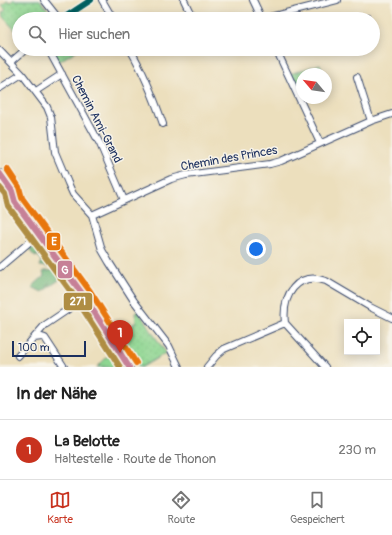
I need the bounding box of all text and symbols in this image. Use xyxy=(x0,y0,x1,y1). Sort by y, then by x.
search box xyxy=(12,12,380,56)
icon: search xyxy=(26,23,48,45)
text: Hier suchen xyxy=(58,25,130,44)
north arrow xyxy=(296,68,332,104)
street label: Chemin Ami-Grand xyxy=(68,73,125,166)
street label: Chemin des Princes xyxy=(180,143,279,174)
line badge: E xyxy=(46,232,61,251)
text: E xyxy=(51,235,57,248)
your location xyxy=(246,239,266,259)
line badge: G xyxy=(57,260,73,279)
text: G xyxy=(61,264,69,277)
line badge: 271 xyxy=(63,292,93,311)
text: 271 xyxy=(70,295,86,308)
map controls xyxy=(344,319,380,355)
button: locate xyxy=(344,319,380,355)
pin: 1 xyxy=(107,320,133,353)
scale bar xyxy=(12,339,86,358)
text: 100 m xyxy=(18,341,49,354)
text: In der Nähe xyxy=(16,383,97,404)
text: La Belotte xyxy=(54,432,120,451)
text: 1 xyxy=(26,442,32,458)
text: 230 m xyxy=(339,442,376,458)
text: Haltestelle · Route de Thonon xyxy=(54,451,216,467)
tab: Karte xyxy=(47,489,73,526)
tab: Route xyxy=(168,489,195,526)
tab: Gespeichert xyxy=(290,489,345,526)

